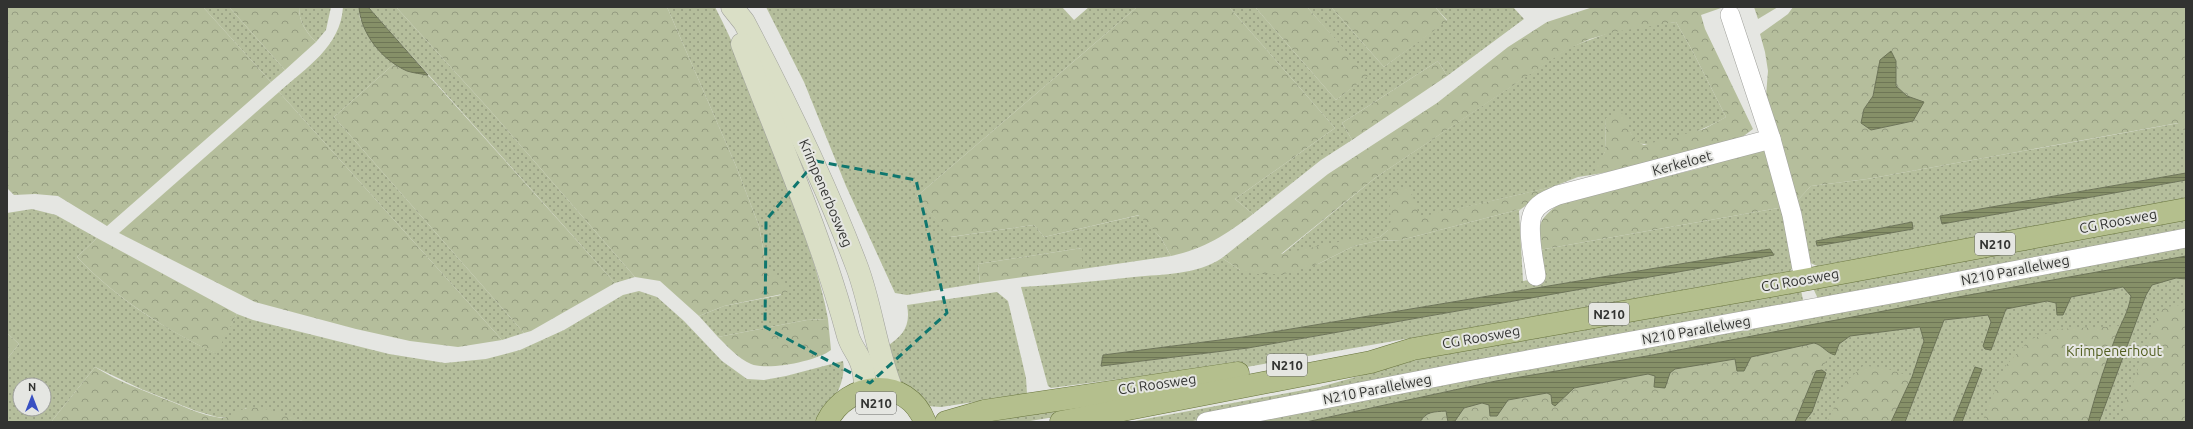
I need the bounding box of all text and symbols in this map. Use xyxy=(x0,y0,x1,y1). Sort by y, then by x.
street label: Krimpenerbosweg xyxy=(796,137,856,249)
street label: Kerkeloet xyxy=(1650,147,1714,179)
street label: CG Roosweg xyxy=(2078,206,2158,236)
road number: N210 xyxy=(1975,233,2015,255)
street label: N210 Parallelweg xyxy=(1959,252,2071,288)
street label: CG Roosweg xyxy=(1760,265,1840,295)
road number: N210 xyxy=(1589,303,1629,325)
street label: N210 Parallelweg xyxy=(1640,313,1752,347)
street label: CG Roosweg xyxy=(1441,322,1521,352)
park label: Krimpenerhout xyxy=(2066,343,2162,359)
road number: N210 xyxy=(1267,354,1307,376)
street label: CG Roosweg xyxy=(1117,371,1197,397)
street label: N210 Parallelweg xyxy=(1321,371,1433,407)
north arrow xyxy=(12,377,52,417)
text: N xyxy=(28,381,36,393)
road number: N210 xyxy=(856,392,896,414)

